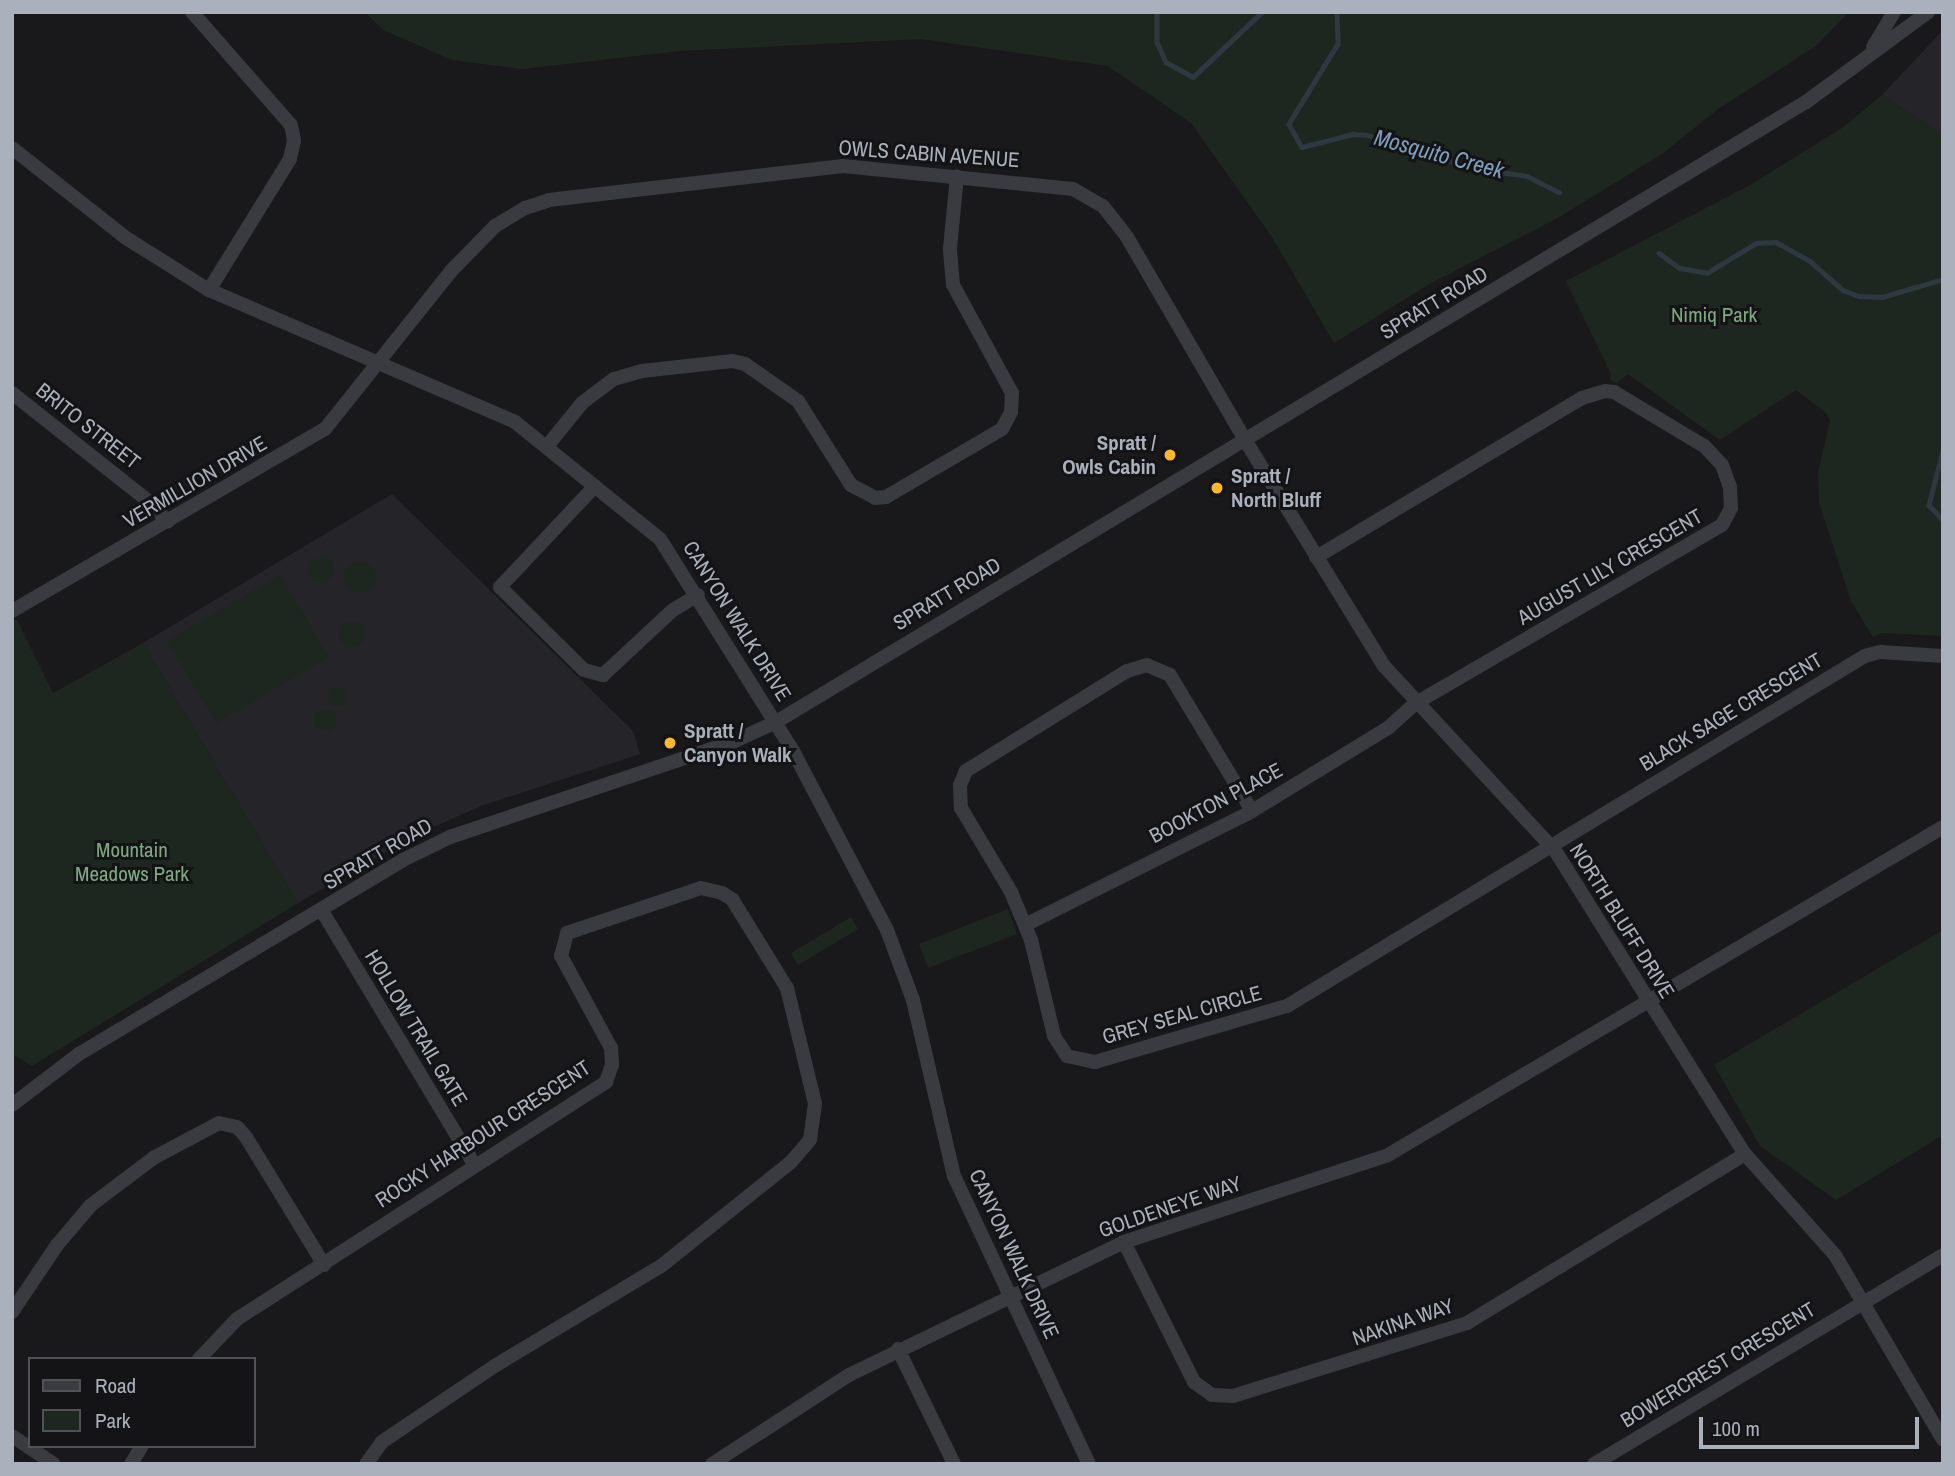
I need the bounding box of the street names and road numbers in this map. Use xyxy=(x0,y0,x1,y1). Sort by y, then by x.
street label: OWLS CABIN AVENUE xyxy=(837,135,1021,173)
street label: SPRATT ROAD xyxy=(1376,261,1492,345)
street label: BRITO STREET xyxy=(31,378,145,474)
street label: VERMILLION DRIVE xyxy=(119,431,271,533)
street label: AUGUST LILY CRESCENT xyxy=(1513,504,1707,630)
street label: CANYON WALK DRIVE xyxy=(678,536,796,706)
street label: SPRATT ROAD xyxy=(889,552,1005,636)
street label: BLACK SAGE CRESCENT xyxy=(1635,647,1827,777)
street label: BOOKTON PLACE xyxy=(1145,757,1287,849)
street label: SPRATT ROAD xyxy=(319,813,437,895)
street label: NORTH BLUFF DRIVE xyxy=(1564,839,1680,1003)
street label: HOLLOW TRAIL GATE xyxy=(359,945,473,1111)
street label: GREY SEAL CIRCLE xyxy=(1099,980,1265,1050)
street label: ROCKY HARBOUR CRESCENT xyxy=(371,1055,595,1213)
street label: CANYON WALK DRIVE xyxy=(964,1165,1064,1343)
street label: GOLDENEYE WAY xyxy=(1095,1171,1245,1243)
street label: NAKINA WAY xyxy=(1349,1293,1457,1351)
street label: BOWERCREST CRESCENT xyxy=(1616,1297,1820,1433)

